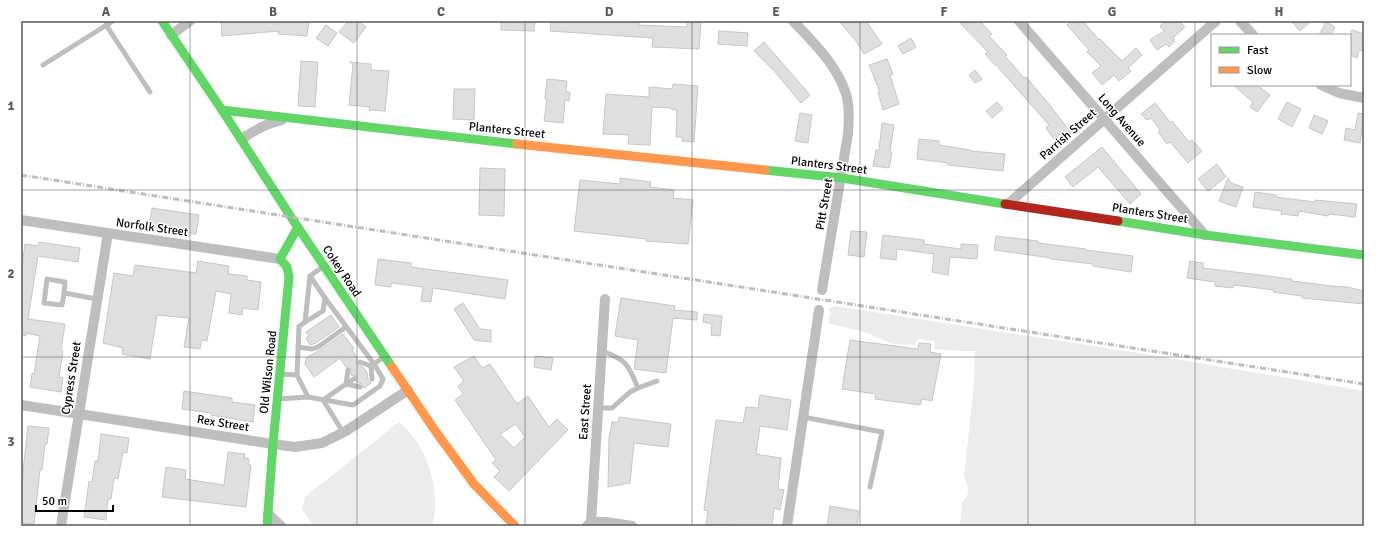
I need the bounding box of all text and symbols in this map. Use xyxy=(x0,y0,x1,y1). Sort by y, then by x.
text: A xyxy=(102,4,111,20)
text: B xyxy=(269,4,277,20)
text: C xyxy=(437,4,445,20)
text: D xyxy=(605,4,614,20)
text: E xyxy=(772,4,780,20)
text: F xyxy=(941,4,948,20)
text: G xyxy=(1108,4,1116,20)
text: H xyxy=(1275,4,1283,20)
legend xyxy=(1211,34,1351,86)
text: Fast xyxy=(1247,43,1268,58)
text: Slow xyxy=(1247,63,1272,78)
street label: Long Avenue xyxy=(1095,91,1149,150)
text: 1 xyxy=(7,98,15,114)
street label: Parrish Street xyxy=(1037,106,1100,163)
street label: Planters Street xyxy=(468,119,546,142)
street label: Planters Street xyxy=(790,153,868,178)
street label: Pitt Street xyxy=(813,177,836,231)
street label: Planters Street xyxy=(1111,200,1189,227)
street label: Norfolk Street xyxy=(115,215,189,240)
street label: Cokey Road xyxy=(319,243,364,300)
text: 2 xyxy=(7,266,15,282)
street label: Old Wilson Road xyxy=(257,330,280,414)
street label: Cypress Street xyxy=(58,340,85,416)
street label: East Street xyxy=(576,384,595,441)
street label: Rex Street xyxy=(196,412,250,435)
text: 3 xyxy=(7,434,15,450)
scale bar xyxy=(36,487,113,513)
text: 50 m xyxy=(42,494,67,509)

